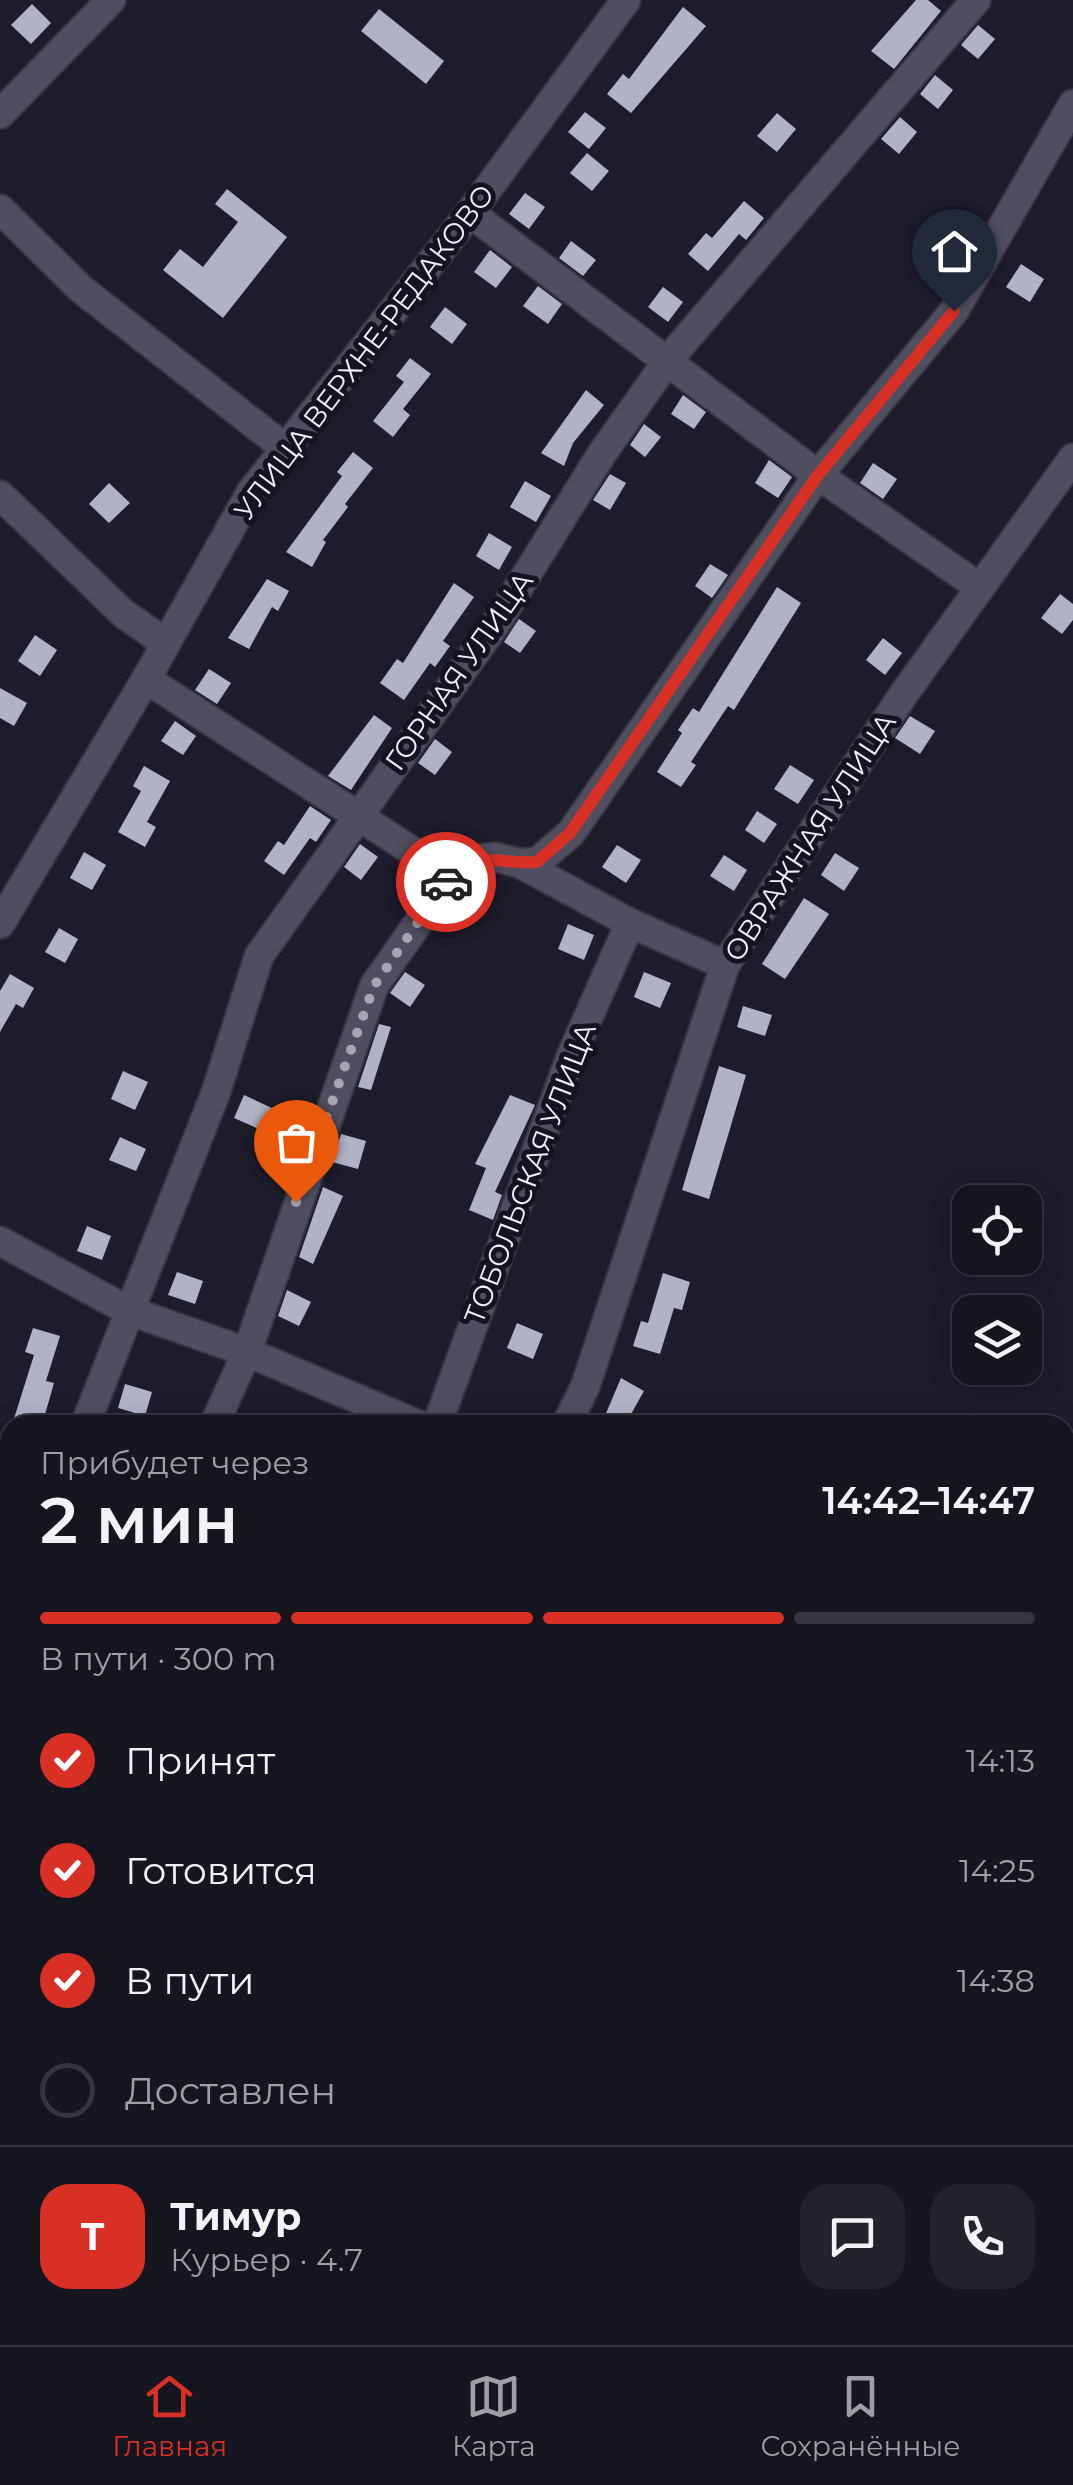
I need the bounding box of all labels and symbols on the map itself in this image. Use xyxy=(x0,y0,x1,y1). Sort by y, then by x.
street label: УЛИЦА ВЕРХНЕ-РЕДАКОВО xyxy=(227,178,501,526)
pin xyxy=(912,209,997,312)
street label: ГОРНАЯ УЛИЦА xyxy=(378,565,540,777)
street label: ОВРАЖНАЯ УЛИЦА xyxy=(717,706,903,968)
courier xyxy=(396,832,496,932)
street label: ТОБОЛЬСКАЯ УЛИЦА xyxy=(457,1018,603,1328)
pin xyxy=(254,1100,339,1203)

